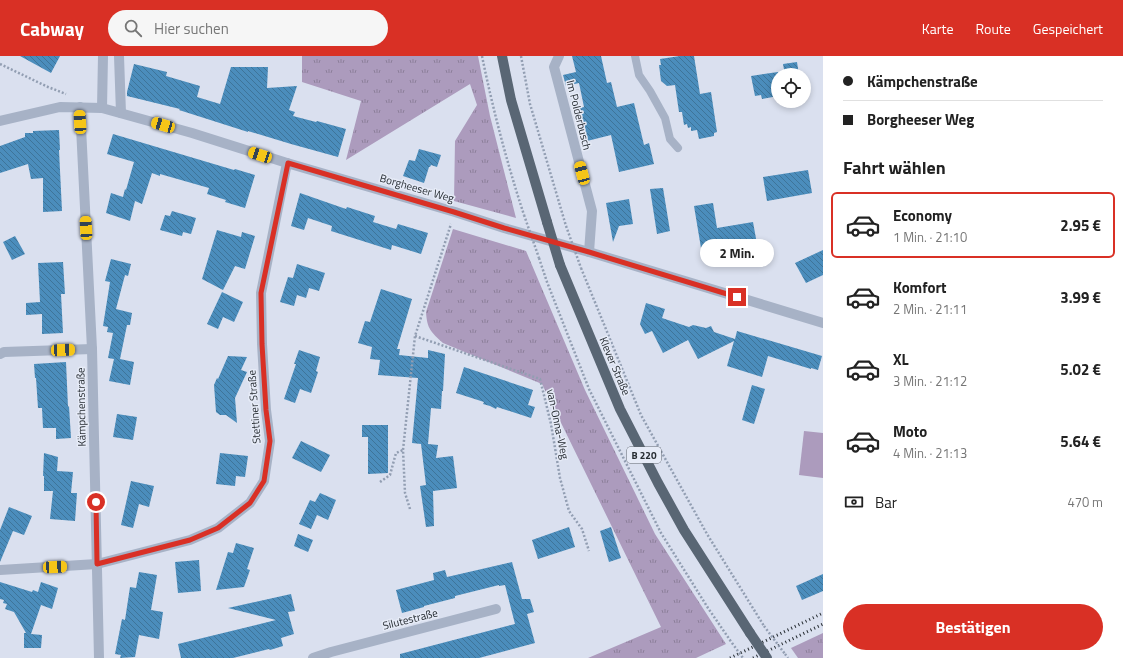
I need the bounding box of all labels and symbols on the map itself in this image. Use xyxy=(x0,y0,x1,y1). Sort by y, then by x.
street label: Im Polderbusch xyxy=(563,78,595,152)
car xyxy=(73,110,87,134)
car xyxy=(150,116,176,134)
car xyxy=(247,146,273,164)
car xyxy=(573,160,591,186)
street label: Borgheeser Weg xyxy=(378,170,456,206)
car xyxy=(79,216,93,240)
callout: 2 Min. xyxy=(700,239,774,267)
route end xyxy=(728,288,746,306)
street label: Klever Straße xyxy=(595,334,635,398)
car xyxy=(51,344,75,356)
street label: Kämpchenstraße xyxy=(72,367,90,447)
street label: Stettiner Straße xyxy=(243,369,265,444)
street label: van-Onna-Weg xyxy=(543,387,573,461)
road number: B 220 xyxy=(627,447,661,463)
route start xyxy=(87,493,105,511)
car xyxy=(43,560,67,574)
street label: Silutestraße xyxy=(381,604,440,634)

